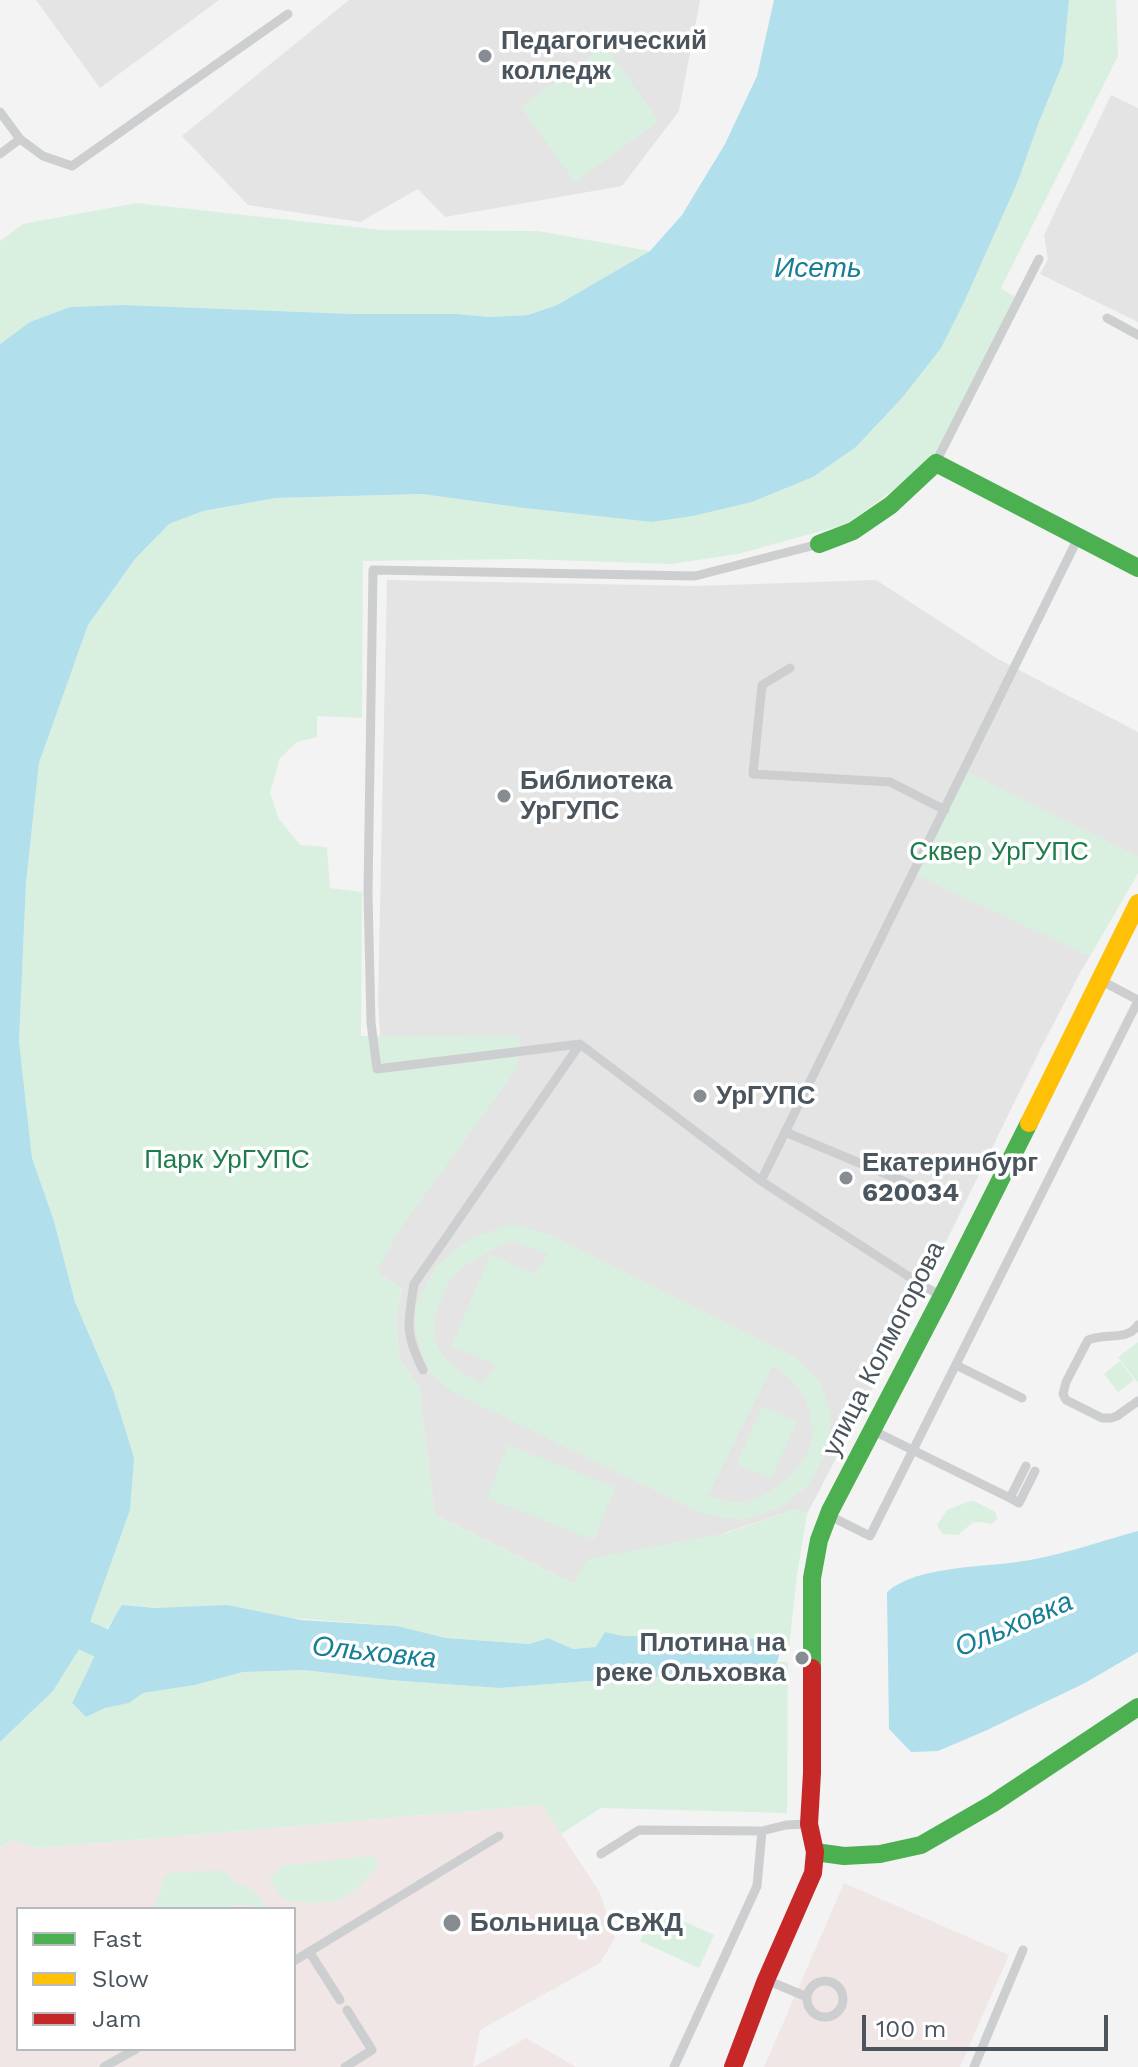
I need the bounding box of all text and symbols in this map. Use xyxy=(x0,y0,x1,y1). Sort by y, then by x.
place label: Педагогический колледж xyxy=(501,25,707,86)
marker: Педагогический колледж xyxy=(476,47,494,65)
water label: Исеть xyxy=(774,252,862,286)
place label: Библиотека УрГУПС xyxy=(520,765,672,826)
marker: Библиотека УрГУПС xyxy=(495,787,513,805)
park label: Сквер УрГУПС xyxy=(909,836,1089,868)
place label: УрГУПС xyxy=(716,1080,815,1112)
marker: УрГУПС xyxy=(691,1087,709,1105)
park label: Парк УрГУПС xyxy=(144,1144,310,1176)
place label: Екатеринбург 620034 xyxy=(862,1147,1038,1208)
marker: Екатеринбург 620034 xyxy=(837,1169,855,1187)
street label: улица Колмогорова xyxy=(816,1236,952,1462)
water label: Ольховка xyxy=(950,1585,1078,1665)
place label: Плотина на реке Ольховка xyxy=(595,1627,786,1688)
water label: Ольховка xyxy=(310,1630,438,1676)
marker: Плотина на реке Ольховка xyxy=(793,1649,811,1667)
legend xyxy=(16,1907,296,2051)
place label: Больница СвЖД xyxy=(470,1907,683,1939)
marker: Больница СвЖД xyxy=(441,1912,463,1934)
text: Fast xyxy=(92,1925,142,1953)
text: Slow xyxy=(92,1965,149,1993)
scale bar xyxy=(866,1999,1112,2049)
text: Jam xyxy=(92,2005,142,2033)
text: 100 m xyxy=(876,2015,946,2043)

